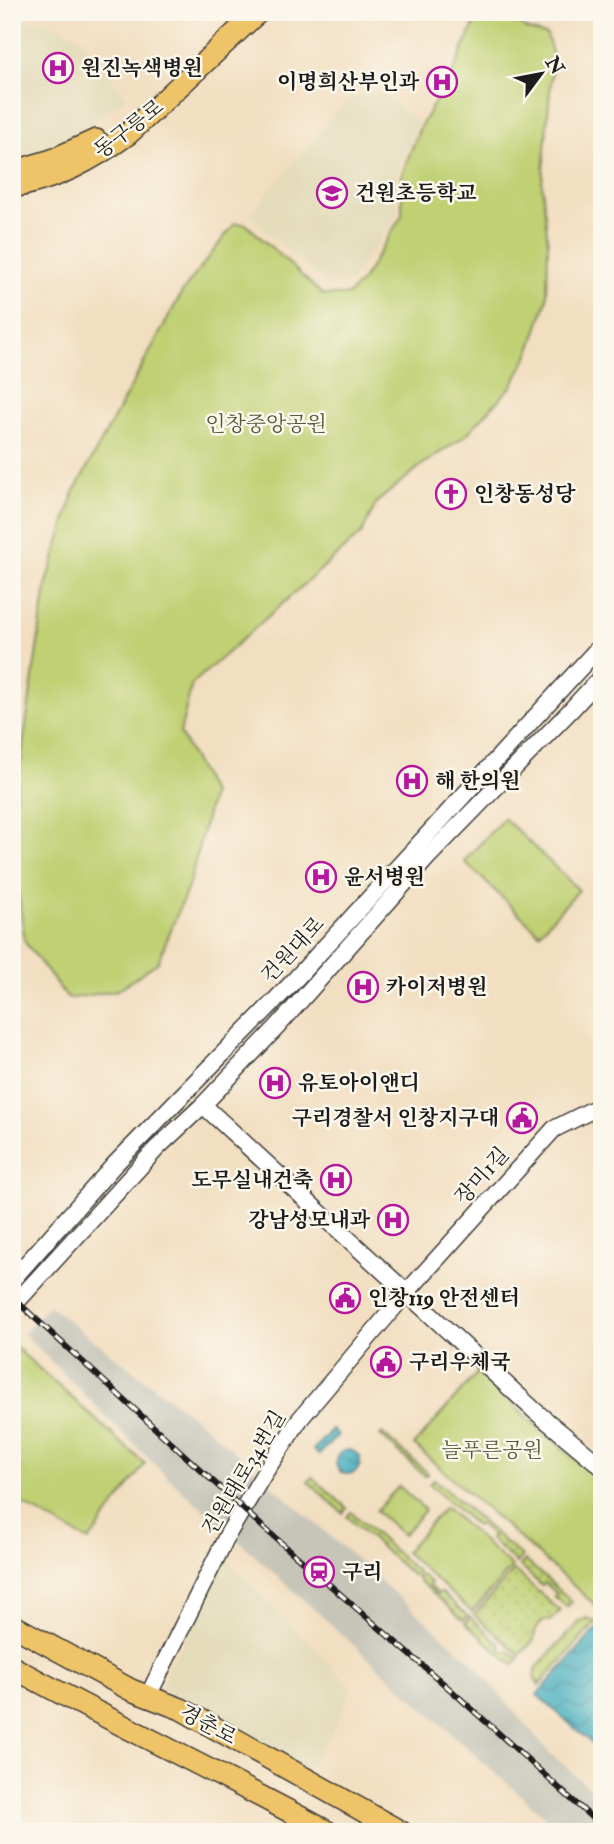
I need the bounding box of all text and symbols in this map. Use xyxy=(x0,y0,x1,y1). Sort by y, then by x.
north arrow xyxy=(505,38,576,108)
hospital icon: 원진녹색병원 xyxy=(41,51,75,85)
text: N xyxy=(539,51,570,80)
place label: 원진녹색병원 xyxy=(81,55,203,82)
hospital icon: 이명희산부인과 xyxy=(425,65,459,99)
place label: 이명희산부인과 xyxy=(277,69,420,96)
street label: 동구릉로 xyxy=(89,93,169,165)
school or university icon: 건원초등학교 xyxy=(315,176,349,210)
place label: 건원초등학교 xyxy=(355,180,477,207)
park label: 인창중앙공원 xyxy=(205,411,327,438)
church icon: 인창동성당 xyxy=(434,477,468,511)
place label: 인창동성당 xyxy=(474,481,576,508)
hospital icon: 해 한의원 xyxy=(395,764,429,798)
place label: 해 한의원 xyxy=(435,768,521,795)
hospital icon: 윤서병원 xyxy=(304,860,338,894)
place label: 윤서병원 xyxy=(344,864,425,891)
street label: 건원대로 xyxy=(255,911,331,989)
hospital icon: 카이저병원 xyxy=(346,970,380,1004)
place label: 카이저병원 xyxy=(386,974,487,1001)
hospital icon: 유토아이앤디 xyxy=(258,1066,292,1100)
place label: 유토아이앤디 xyxy=(298,1070,420,1097)
public building icon: 구리경찰서 인창지구대 xyxy=(505,1101,539,1135)
place label: 구리경찰서 인창지구대 xyxy=(292,1105,499,1132)
street label: 장미1길 xyxy=(449,1142,515,1210)
hospital icon: 도무실내건축 xyxy=(319,1163,353,1197)
place label: 도무실내건축 xyxy=(191,1167,314,1194)
hospital icon: 강남성모내과 xyxy=(376,1203,410,1237)
place label: 강남성모내과 xyxy=(248,1207,371,1234)
public building icon: 인창119 안전센터 xyxy=(328,1281,362,1315)
place label: 인창119 안전센터 xyxy=(368,1285,520,1312)
public building icon: 구리우체국 xyxy=(369,1345,403,1379)
place label: 구리우체국 xyxy=(409,1349,510,1376)
street label: 건원대로34번길 xyxy=(196,1406,292,1540)
park label: 늘푸른공원 xyxy=(441,1437,543,1464)
station icon: 구리 xyxy=(302,1555,336,1589)
place label: 구리 xyxy=(342,1559,383,1586)
street label: 경춘로 xyxy=(175,1699,241,1751)

